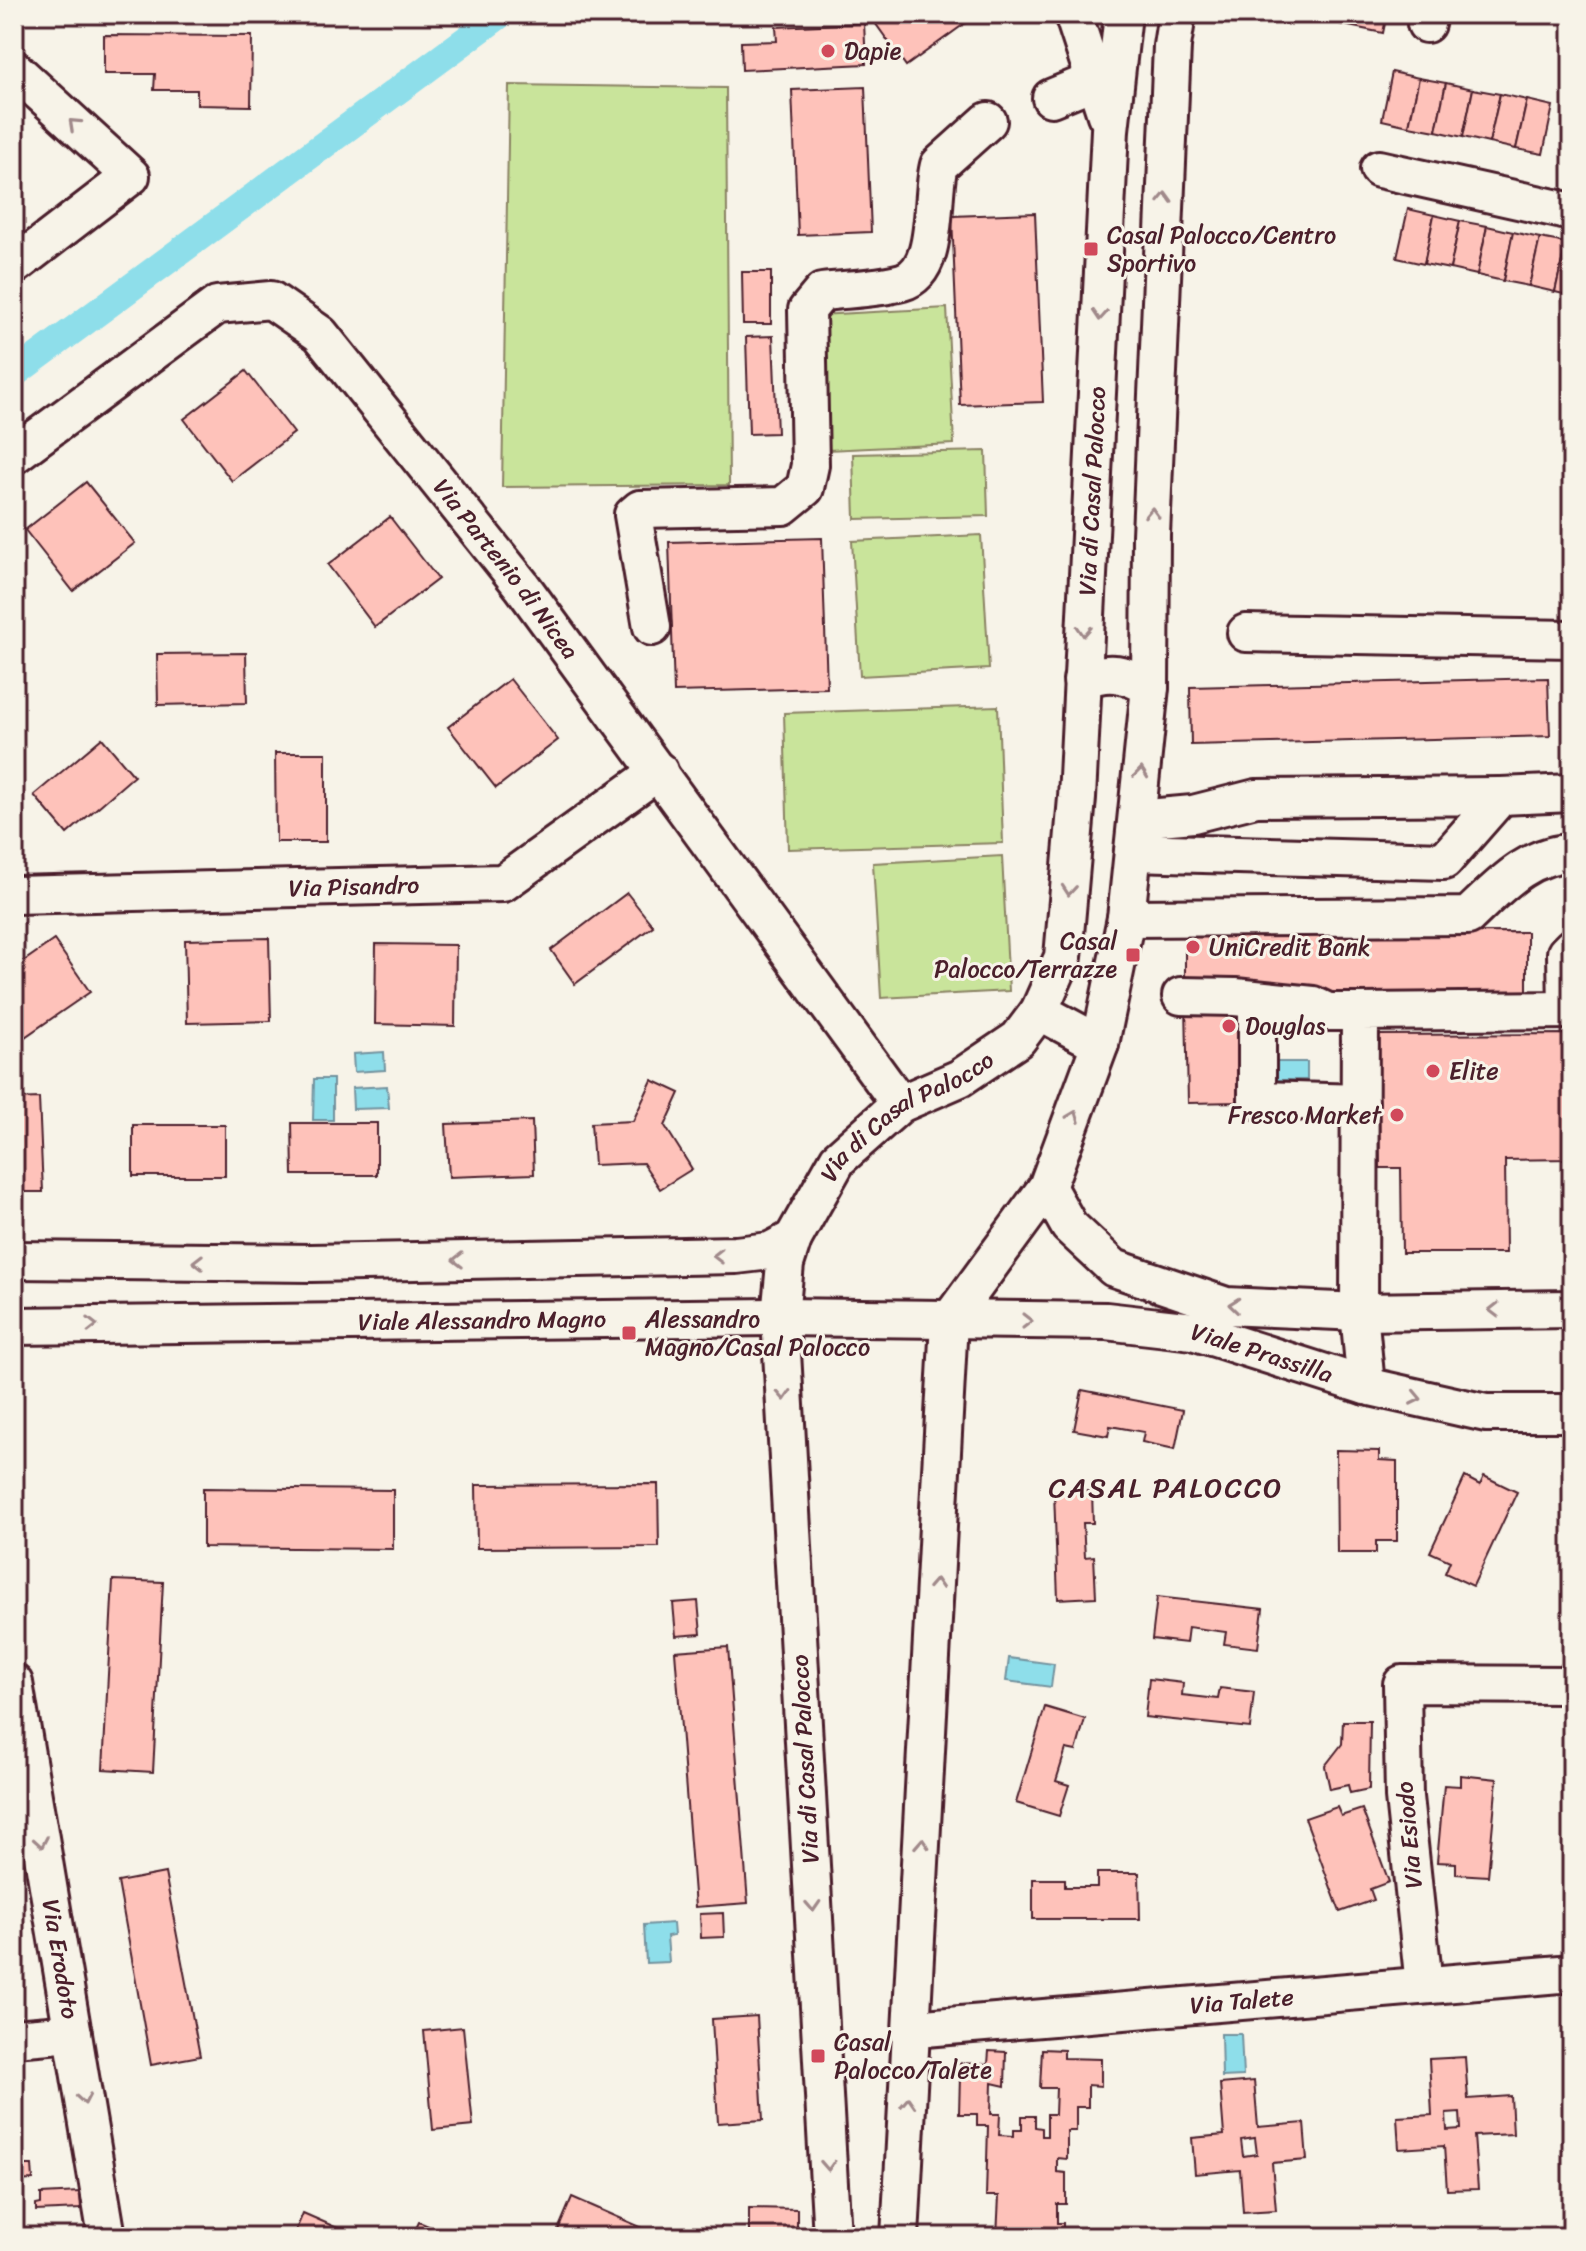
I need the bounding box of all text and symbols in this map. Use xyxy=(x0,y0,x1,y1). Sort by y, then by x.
place label: Dapie xyxy=(844,30,902,72)
marker: Dapie xyxy=(819,42,837,60)
one-way arrow xyxy=(68,119,83,133)
one-way arrow xyxy=(1157,191,1174,204)
place label: Casal Palocco/Centro Sportivo xyxy=(1107,214,1336,284)
marker: Casal Palocco/Centro Sportivo xyxy=(1082,240,1100,258)
one-way arrow xyxy=(1092,309,1109,322)
street label: Via di Casal Palocco xyxy=(1066,385,1118,597)
street label: Via Partenio di Nicea xyxy=(422,469,590,669)
one-way arrow xyxy=(1143,506,1160,519)
one-way arrow xyxy=(1076,625,1093,638)
one-way arrow xyxy=(1133,766,1150,779)
street label: Via Pisandro xyxy=(288,864,420,909)
one-way arrow xyxy=(1060,884,1077,897)
place label: Casal Palocco/Terrazze xyxy=(934,920,1118,990)
place label: UniCredit Bank xyxy=(1209,926,1370,968)
marker: UniCredit Bank xyxy=(1184,938,1202,956)
marker: Casal Palocco/Terrazze xyxy=(1124,946,1142,964)
place label: Douglas xyxy=(1245,1005,1325,1047)
marker: Douglas xyxy=(1220,1017,1238,1035)
street label: Via di Casal Palocco xyxy=(808,1040,1003,1190)
place label: Elite xyxy=(1449,1050,1499,1092)
marker: Elite xyxy=(1424,1062,1442,1080)
place label: Fresco Market xyxy=(1228,1094,1382,1136)
marker: Fresco Market xyxy=(1388,1106,1406,1124)
one-way arrow xyxy=(1064,1110,1081,1124)
one-way arrow xyxy=(711,1247,724,1264)
one-way arrow xyxy=(451,1251,464,1269)
one-way arrow xyxy=(191,1253,204,1271)
one-way arrow xyxy=(1227,1297,1240,1314)
street label: Viale Alessandro Magno xyxy=(358,1298,606,1343)
place label: Alessandro Magno/Casal Palocco xyxy=(644,1298,870,1368)
one-way arrow xyxy=(1487,1301,1500,1319)
street label: Viale Prassilla xyxy=(1186,1311,1338,1395)
one-way arrow xyxy=(1021,1312,1034,1330)
one-way arrow xyxy=(86,1316,99,1334)
marker: Alessandro Magno/Casal Palocco xyxy=(620,1324,638,1342)
one-way arrow xyxy=(775,1389,792,1402)
one-way arrow xyxy=(1409,1389,1423,1406)
district label: CASAL PALOCCO xyxy=(1048,1463,1284,1512)
one-way arrow xyxy=(927,1577,944,1590)
street label: Via di Casal Palocco xyxy=(779,1653,831,1865)
street label: Via Esiodo xyxy=(1383,1780,1435,1890)
one-way arrow xyxy=(32,1836,49,1849)
one-way arrow xyxy=(914,1837,931,1850)
street label: Via Erodoto xyxy=(30,1896,91,2022)
one-way arrow xyxy=(804,1900,821,1913)
street label: Via Talete xyxy=(1188,1976,1295,2026)
place label: Casal Palocco/Talete xyxy=(834,2021,992,2091)
marker: Casal Palocco/Talete xyxy=(809,2047,827,2065)
one-way arrow xyxy=(75,2092,92,2106)
one-way arrow xyxy=(900,2096,917,2109)
one-way arrow xyxy=(819,2159,836,2172)

